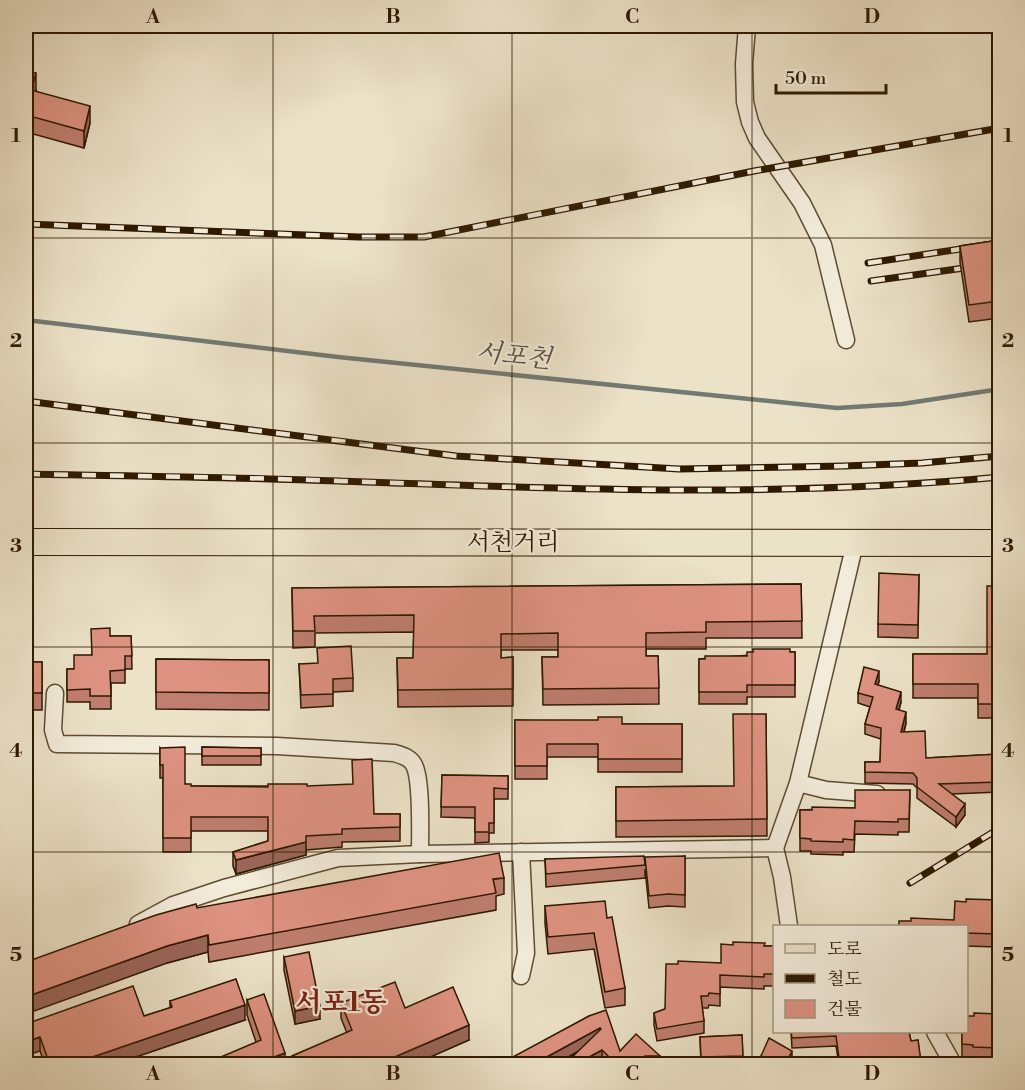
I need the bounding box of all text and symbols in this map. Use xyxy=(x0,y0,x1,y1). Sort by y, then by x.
text: A xyxy=(145,5,161,30)
text: B xyxy=(385,5,401,30)
text: C xyxy=(625,5,639,30)
text: D xyxy=(864,5,880,30)
scale bar xyxy=(776,57,886,95)
text: 50 m xyxy=(785,67,827,90)
text: 1 xyxy=(11,124,21,149)
text: 1 xyxy=(1003,124,1013,149)
text: 2 xyxy=(10,329,22,354)
text: 2 xyxy=(1002,329,1014,354)
water label: 서포천 xyxy=(475,336,555,376)
street label: 서천거리 xyxy=(467,528,559,558)
text: 3 xyxy=(10,534,22,559)
text: 3 xyxy=(1002,534,1014,559)
text: 4 xyxy=(9,739,23,764)
text: 4 xyxy=(1001,739,1015,764)
legend xyxy=(773,925,968,1033)
text: 도로 xyxy=(827,938,862,961)
text: 5 xyxy=(10,943,22,968)
text: 5 xyxy=(1002,943,1014,968)
text: 철도 xyxy=(827,968,862,991)
district label: 서포1동 xyxy=(295,986,387,1020)
text: 건물 xyxy=(827,998,862,1021)
text: A xyxy=(145,1062,161,1087)
text: B xyxy=(385,1062,401,1087)
text: C xyxy=(625,1062,639,1087)
text: D xyxy=(864,1062,880,1087)

